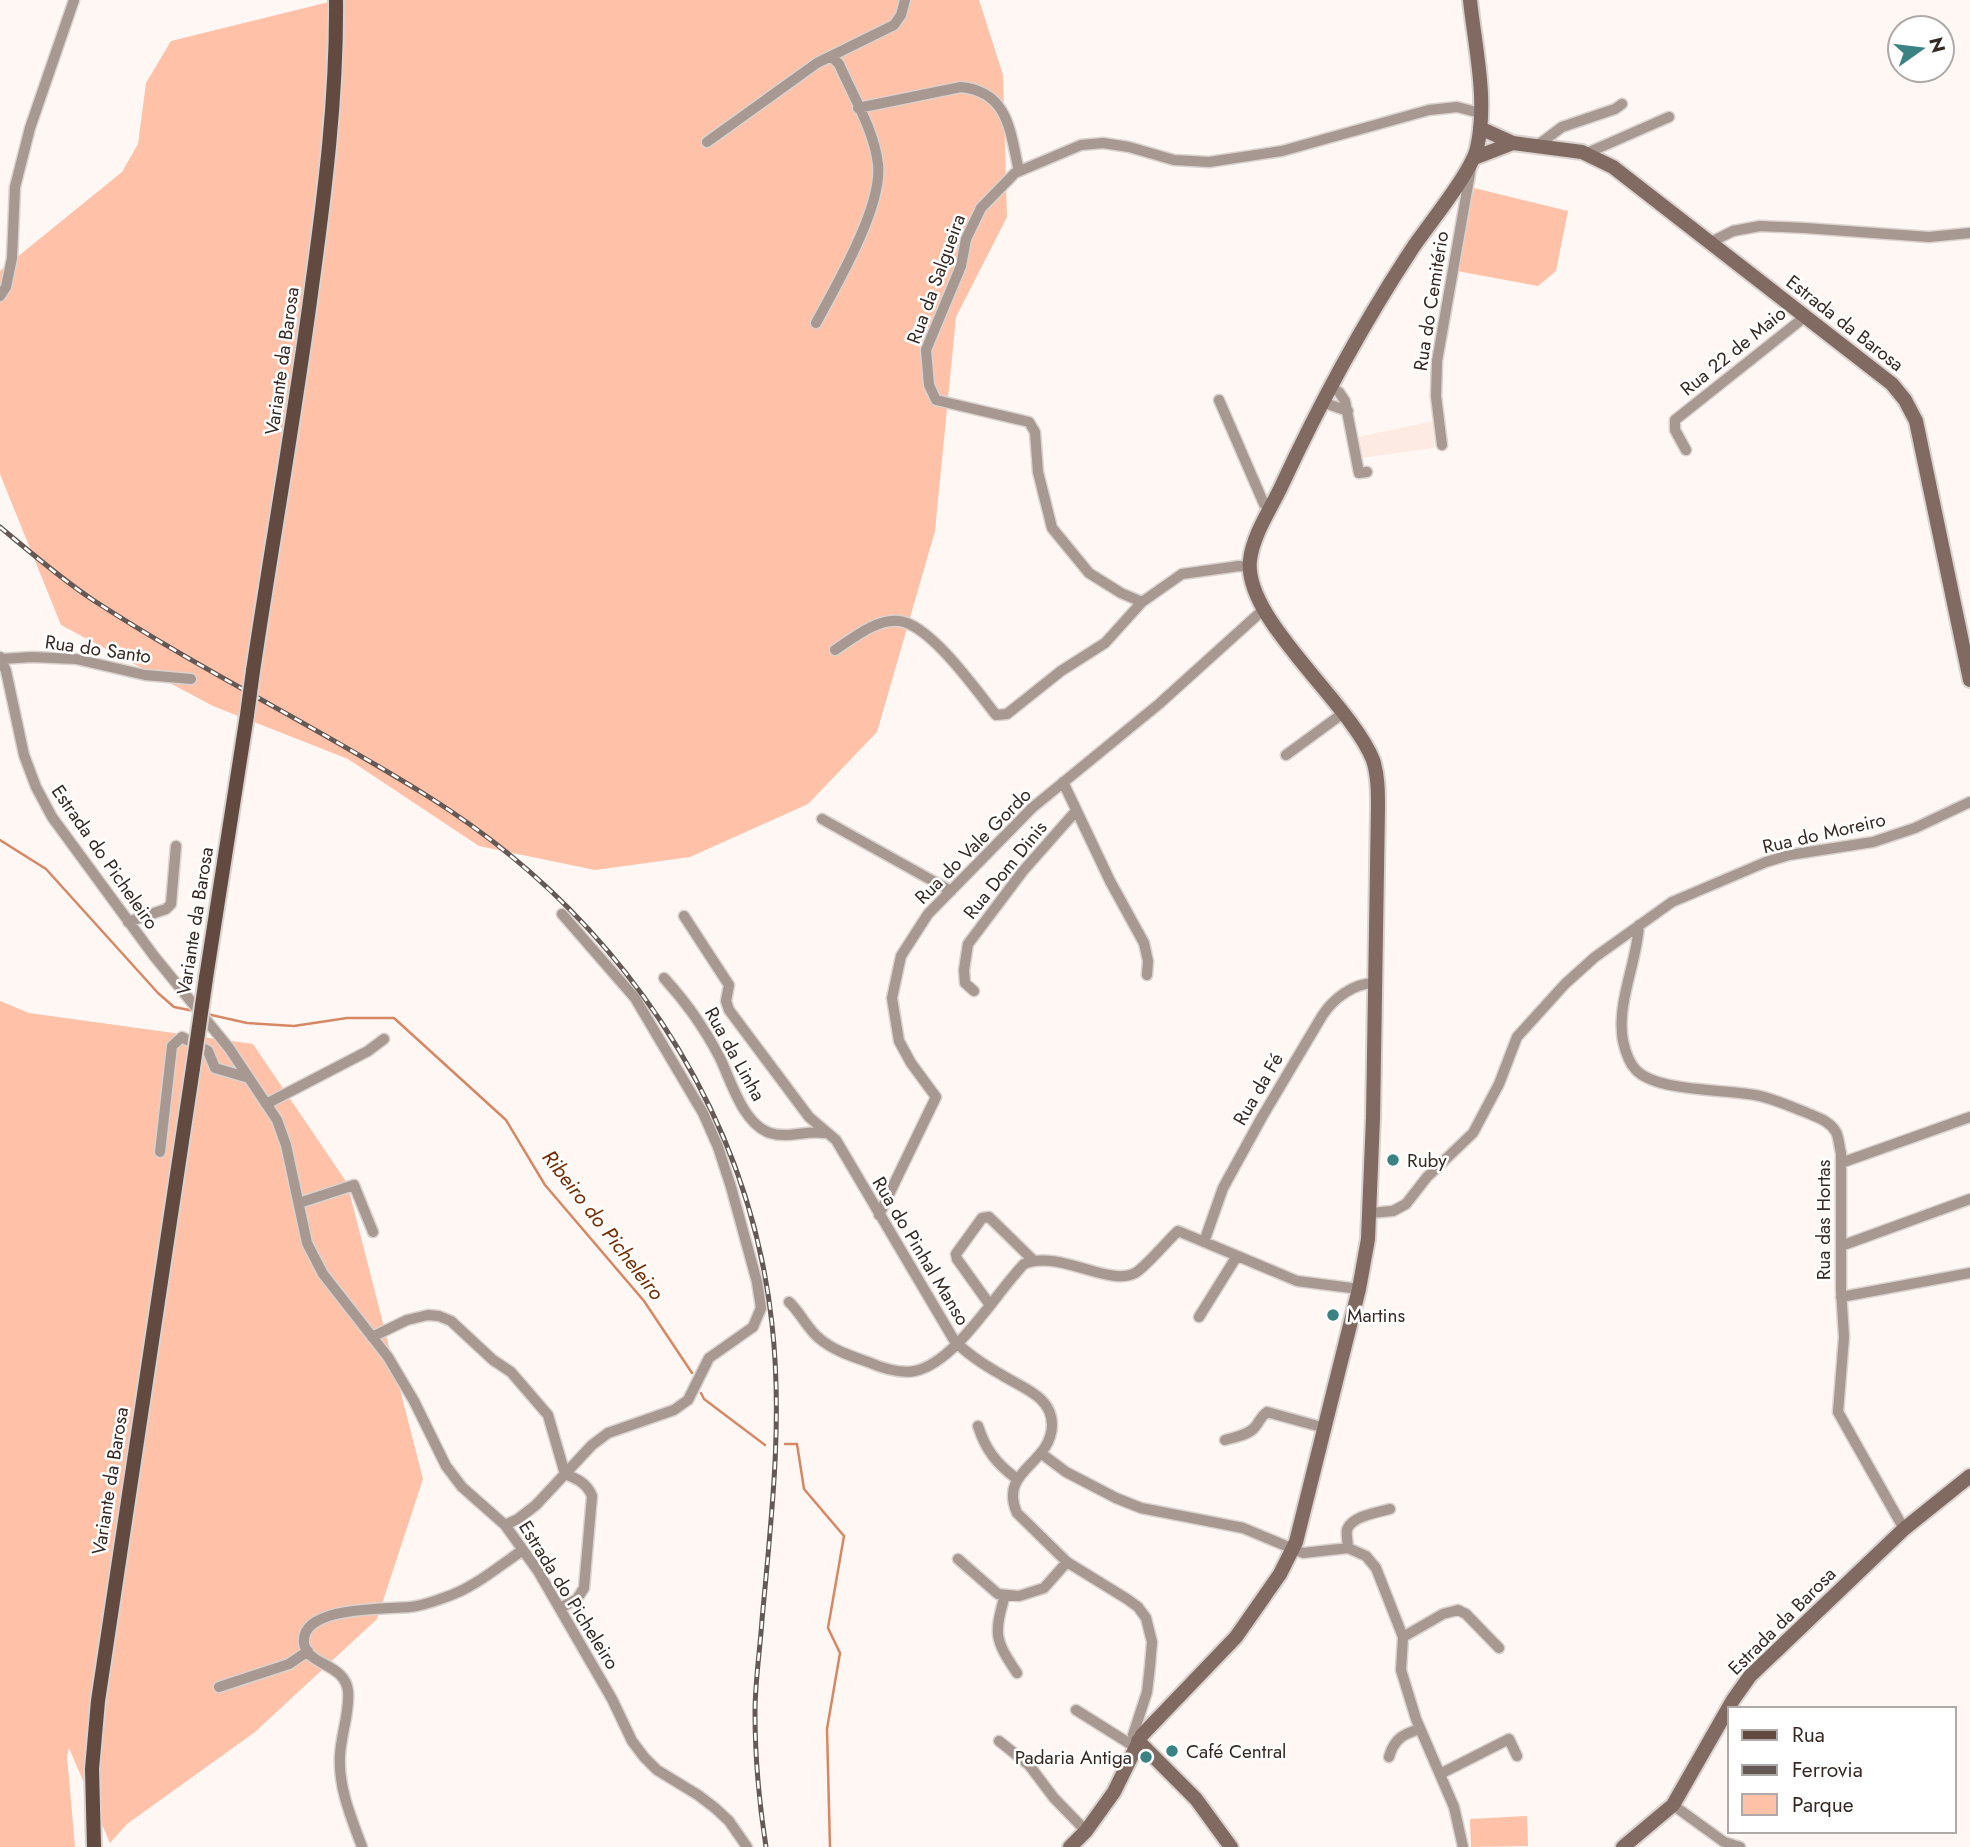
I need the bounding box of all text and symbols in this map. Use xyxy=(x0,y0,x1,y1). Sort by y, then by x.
north arrow xyxy=(1886,14,1956,84)
text: N xyxy=(1922,34,1952,56)
street label: Rua da Salgueira xyxy=(900,210,972,348)
street label: Rua do Cemitério xyxy=(1407,229,1455,373)
street label: Estrada da Barosa xyxy=(1780,268,1910,378)
street label: Variante da Barosa xyxy=(258,285,306,437)
street label: Rua 22 de Maio xyxy=(1674,300,1792,402)
street label: Rua do Santo xyxy=(43,628,153,670)
street label: Estrada do Picheleiro xyxy=(45,779,165,935)
street label: Rua do Vale Gordo xyxy=(909,782,1037,910)
street label: Rua do Moreiro xyxy=(1760,806,1888,860)
street label: Rua Dom Dinis xyxy=(957,815,1053,925)
street label: Variante da Barosa xyxy=(170,845,220,997)
street label: Rua da Linha xyxy=(698,1002,772,1106)
street label: Rua da Fé xyxy=(1226,1047,1290,1130)
water label: Ribeiro do Picheleiro xyxy=(535,1144,671,1306)
place label: Ruby xyxy=(1407,1147,1447,1174)
marker: Ruby xyxy=(1385,1152,1401,1168)
street label: Rua das Hortas xyxy=(1810,1159,1837,1280)
street label: Rua do Pinhal Manso xyxy=(866,1171,976,1331)
place label: Martins xyxy=(1347,1302,1406,1329)
marker: Martins xyxy=(1325,1307,1341,1323)
street label: Variante da Barosa xyxy=(85,1405,135,1557)
street label: Estrada do Picheleiro xyxy=(512,1515,626,1675)
street label: Estrada da Barosa xyxy=(1722,1561,1842,1681)
legend xyxy=(1728,1707,1956,1833)
text: Rua xyxy=(1792,1720,1825,1750)
place label: Café Central xyxy=(1186,1738,1286,1765)
marker: Café Central xyxy=(1164,1743,1180,1759)
place label: Padaria Antiga xyxy=(1015,1744,1132,1771)
marker: Padaria Antiga xyxy=(1138,1749,1154,1765)
text: Ferrovia xyxy=(1792,1755,1863,1785)
text: Parque xyxy=(1792,1790,1854,1820)

